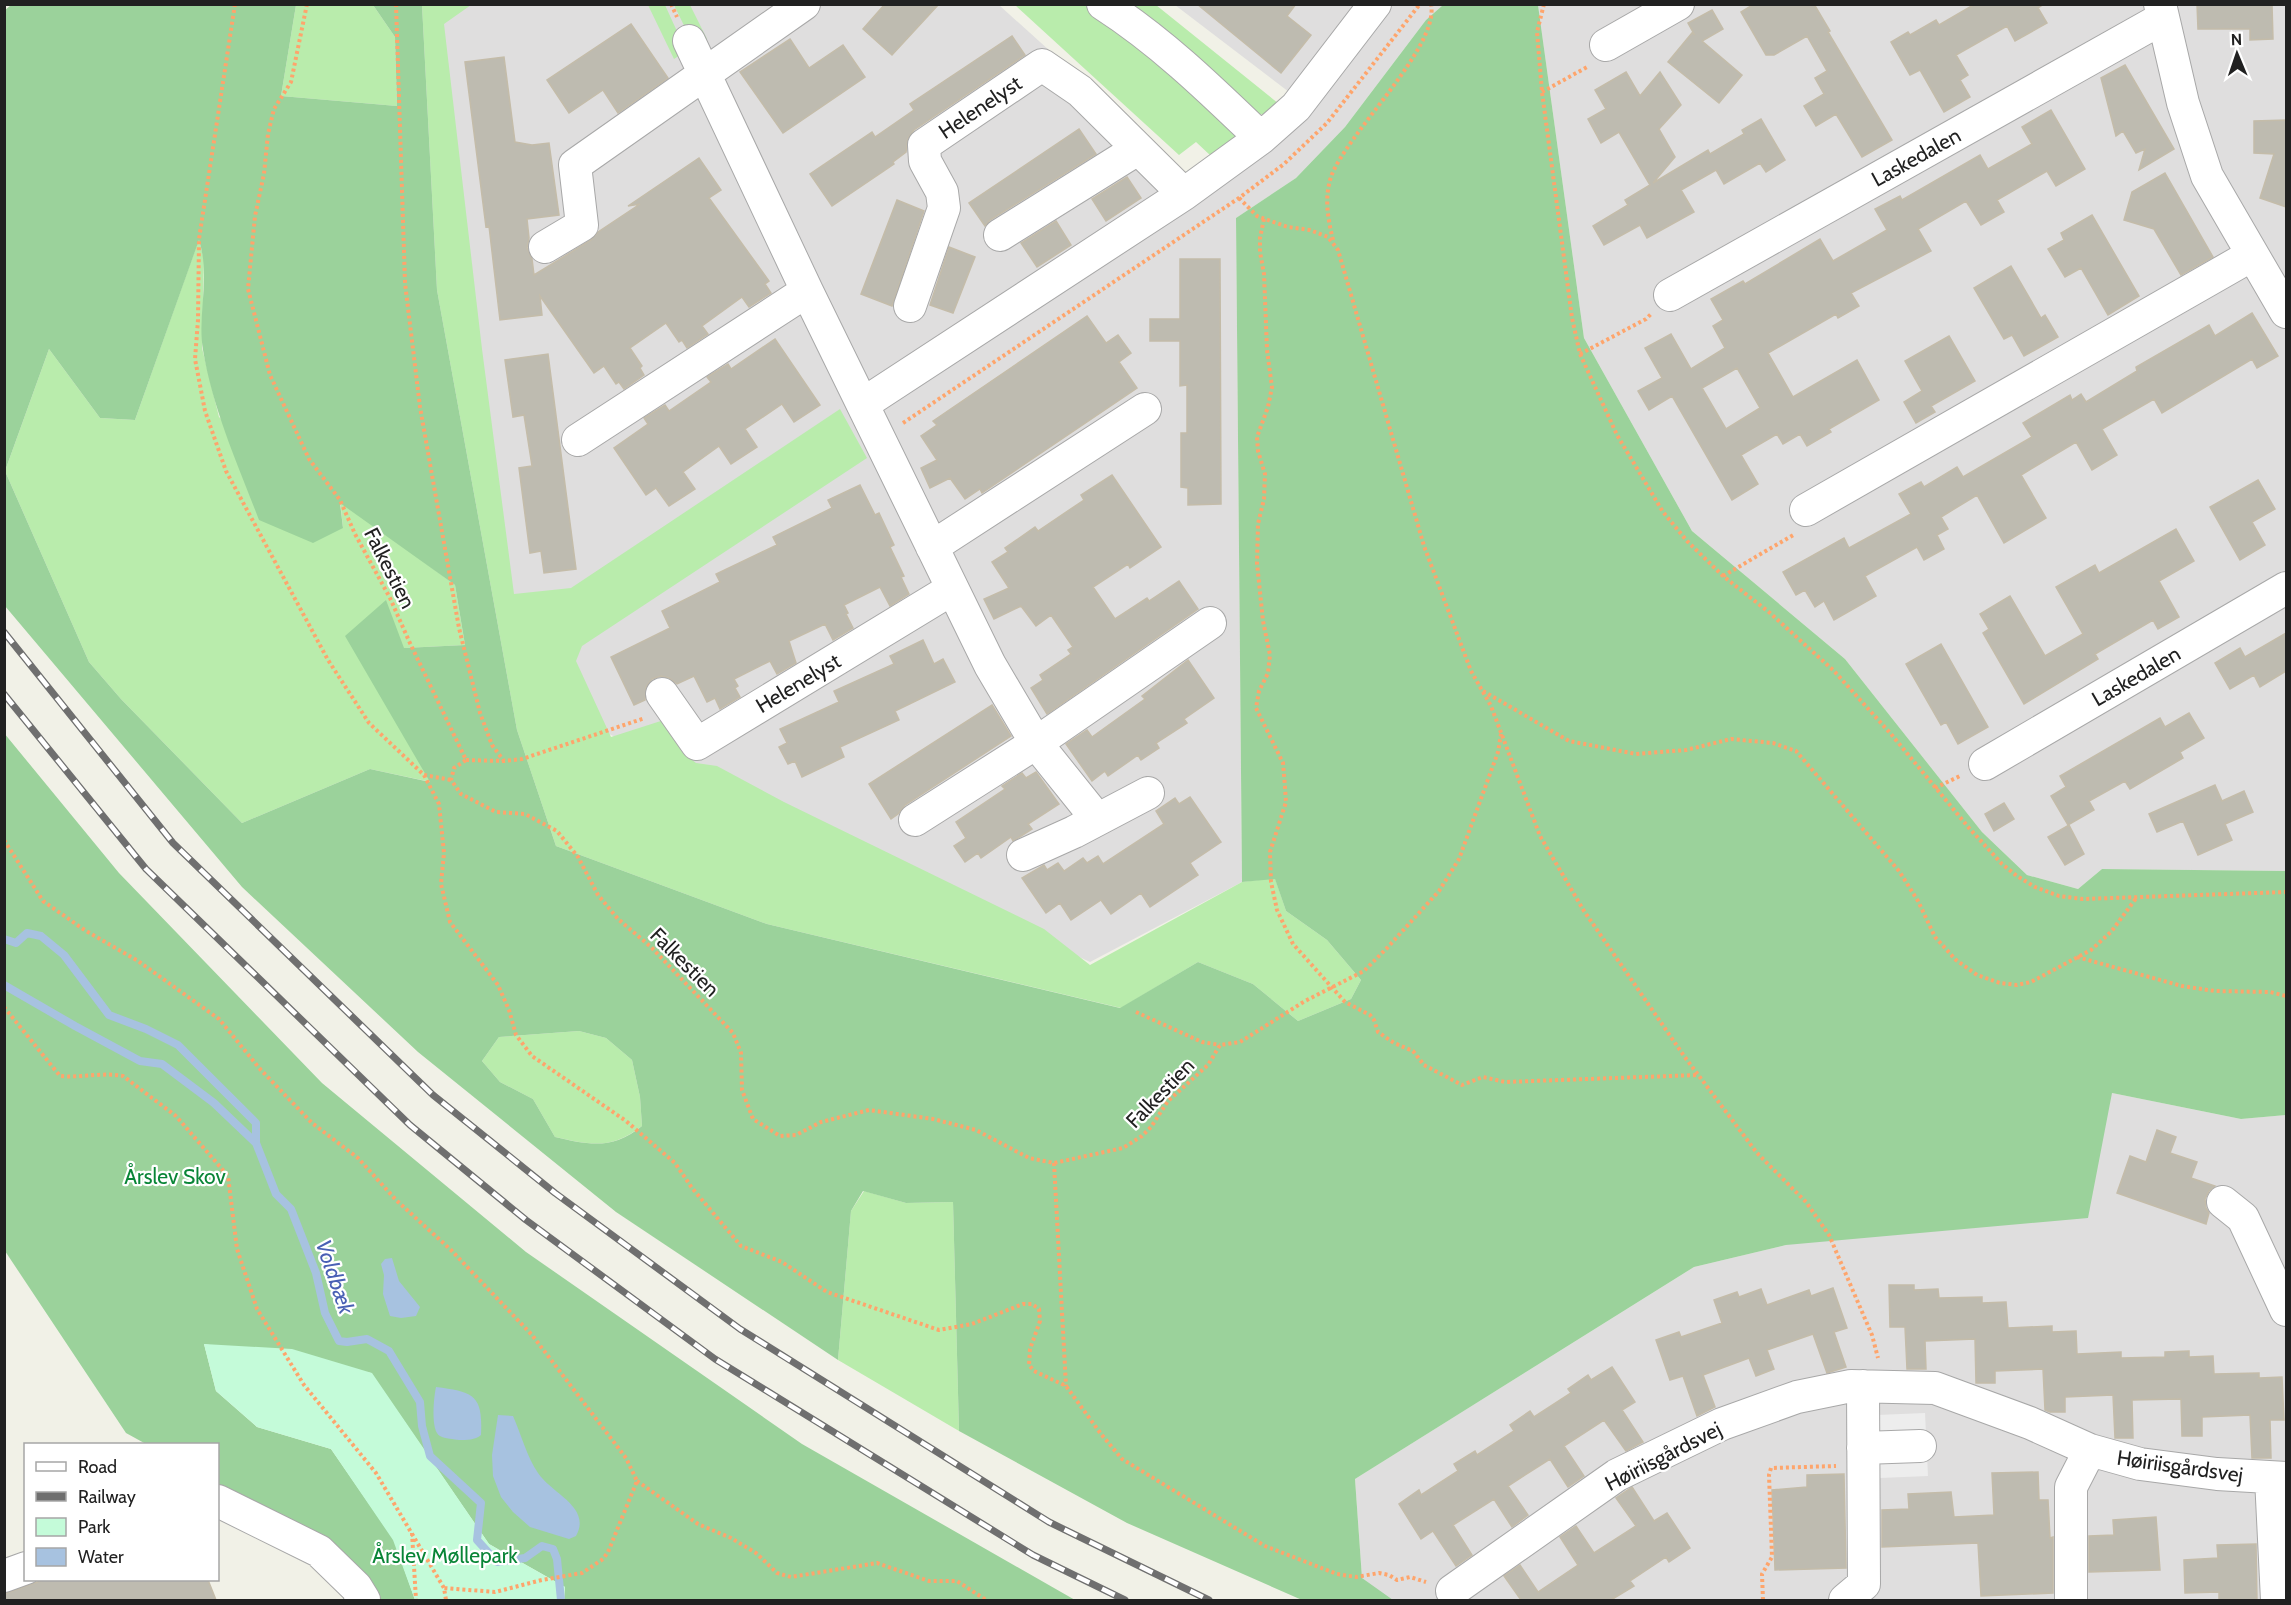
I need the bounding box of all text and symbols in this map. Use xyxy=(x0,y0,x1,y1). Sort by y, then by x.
north arrow xyxy=(2207,24,2267,84)
text: N xyxy=(2231,30,2242,49)
street label: Helenelyst xyxy=(934,70,1026,144)
street label: Laskedalen xyxy=(1867,122,1965,192)
street label: Falkestien xyxy=(359,523,421,613)
street label: Laskedalen xyxy=(2087,641,2185,711)
street label: Helenelyst xyxy=(751,648,845,718)
street label: Falkestien xyxy=(645,922,725,1002)
street label: Falkestien xyxy=(1121,1053,1199,1133)
park label: Årslev Skov xyxy=(124,1163,226,1189)
water label: Voldbæk xyxy=(310,1236,360,1318)
street label: Høiriisgårdsvej xyxy=(1601,1416,1726,1497)
legend xyxy=(24,1443,219,1581)
street label: Høiriisgårdsvej xyxy=(2115,1445,2245,1488)
text: Road xyxy=(78,1456,117,1478)
text: Railway xyxy=(78,1486,136,1508)
text: Park xyxy=(78,1516,111,1538)
park label: Årslev Møllepark xyxy=(372,1542,518,1568)
text: Water xyxy=(78,1546,124,1568)

